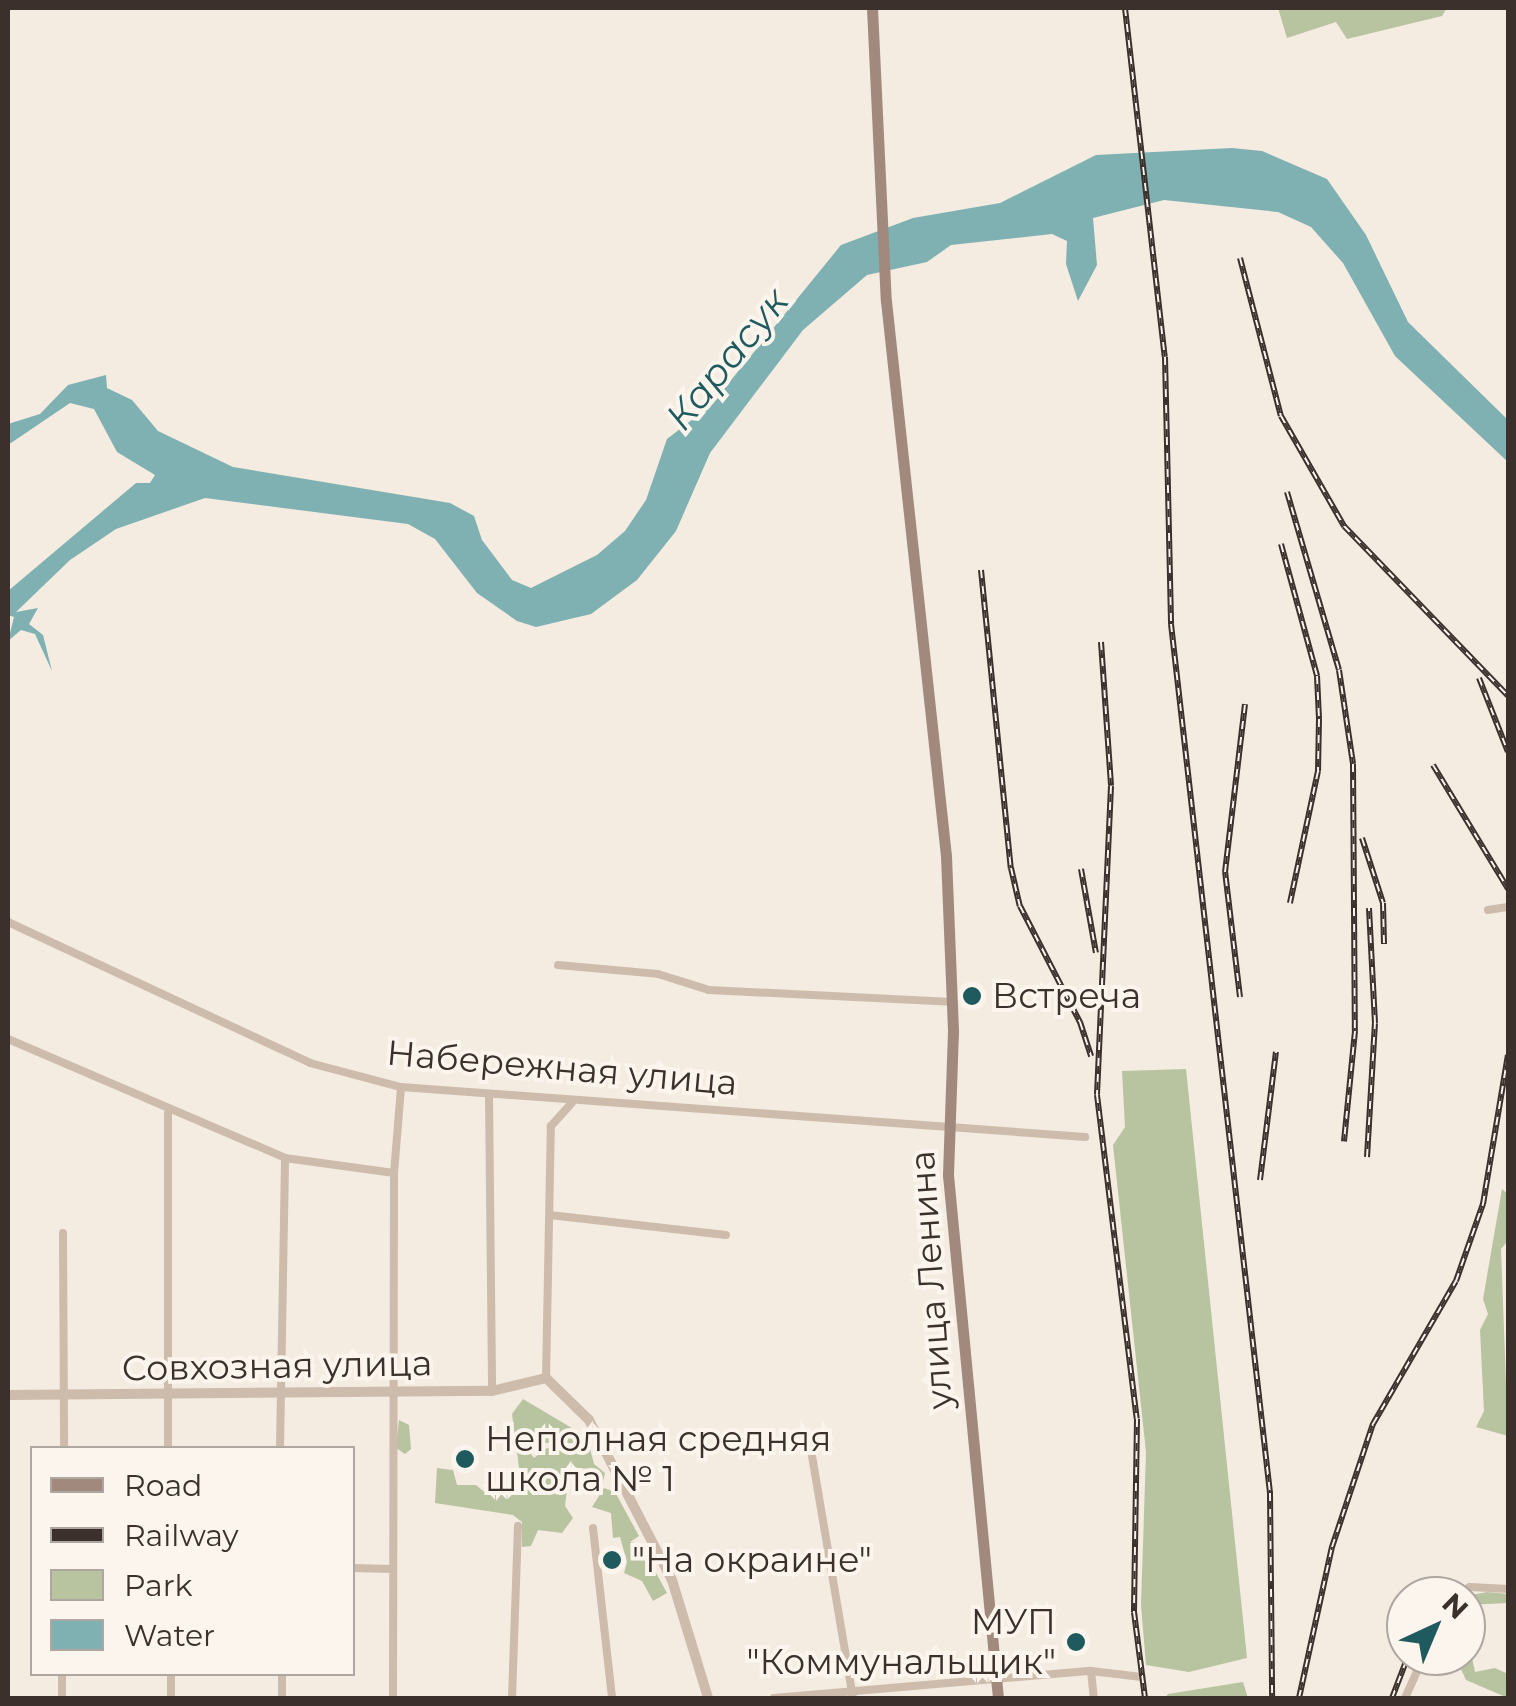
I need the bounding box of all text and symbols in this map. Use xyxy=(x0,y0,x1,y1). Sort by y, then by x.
water label: Карасук xyxy=(656,279,798,439)
place label: Встреча xyxy=(992,975,1141,1017)
marker: Встреча xyxy=(961,985,983,1007)
street label: Набережная улица xyxy=(385,1032,739,1104)
street label: улица Ленина xyxy=(901,1149,961,1411)
street label: Совхозная улица xyxy=(122,1342,432,1390)
place label: Неполная средняя школа № 1 xyxy=(485,1418,831,1500)
legend xyxy=(30,1446,355,1676)
marker: Неполная средняя школа № 1 xyxy=(454,1448,476,1470)
text: Road xyxy=(124,1467,202,1504)
text: Railway xyxy=(124,1517,239,1554)
place label: "На окраине" xyxy=(632,1539,872,1581)
marker: "На окраине" xyxy=(601,1549,623,1571)
text: Park xyxy=(124,1567,193,1604)
north arrow xyxy=(1386,1576,1486,1676)
text: N xyxy=(1436,1586,1475,1626)
place label: МУП "Коммунальщик" xyxy=(747,1601,1056,1683)
text: Water xyxy=(124,1617,215,1654)
marker: МУП "Коммунальщик" xyxy=(1065,1631,1087,1653)

